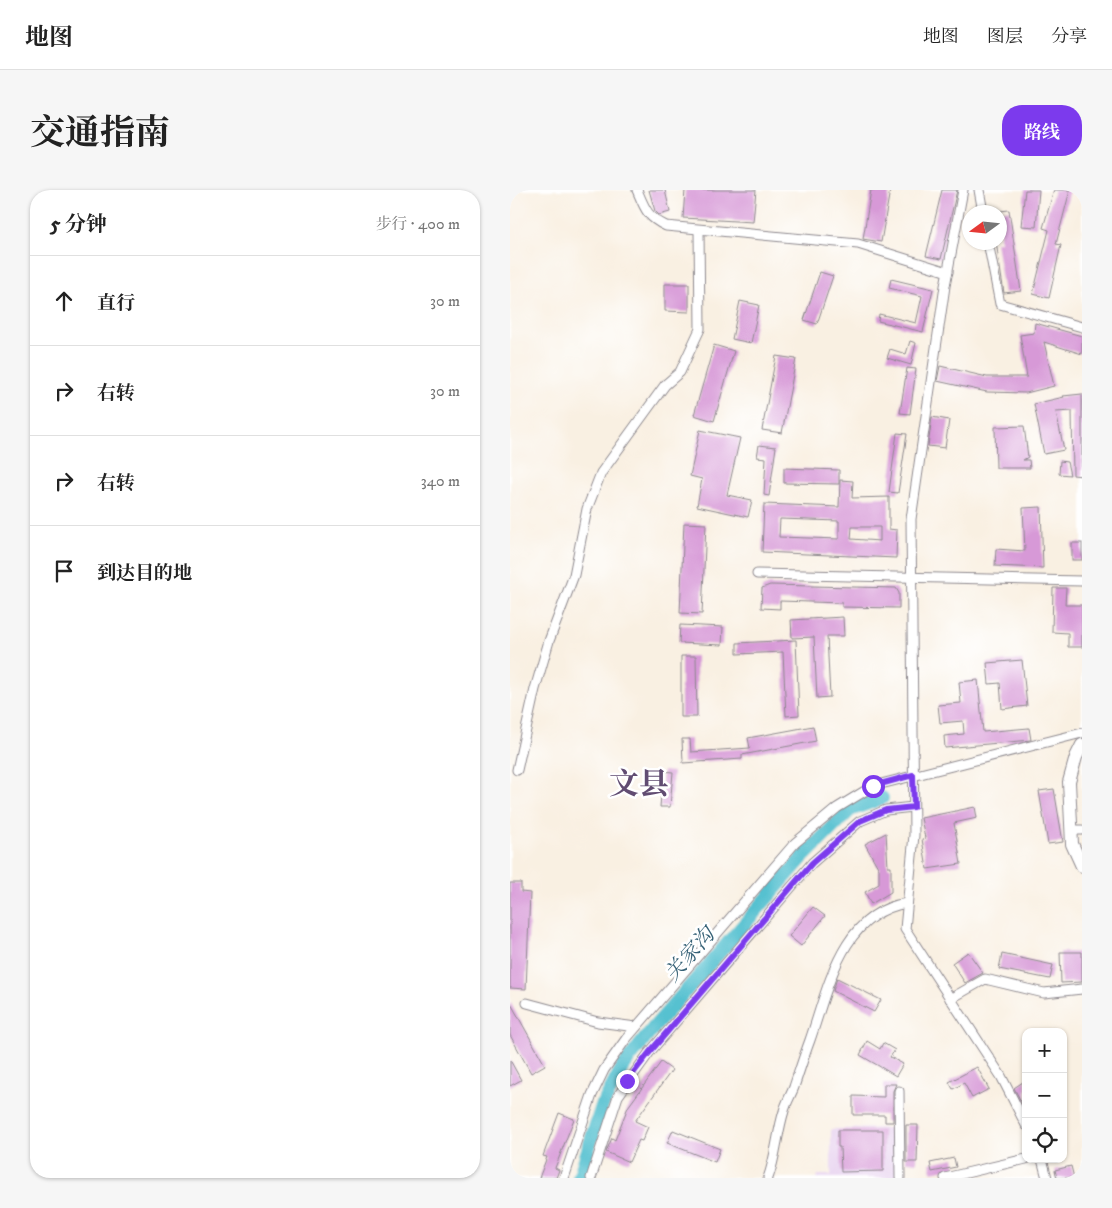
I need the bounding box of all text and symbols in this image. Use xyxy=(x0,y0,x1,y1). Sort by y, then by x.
text: 地图 xyxy=(25,23,73,53)
text: 地图 xyxy=(923,26,959,48)
text: 图层 xyxy=(987,26,1023,48)
text: 分享 xyxy=(1051,26,1087,48)
button: 路线 xyxy=(1002,105,1082,156)
text: 交通指南 xyxy=(30,112,170,156)
north arrow xyxy=(962,205,1007,250)
text: 5 分钟 xyxy=(50,212,107,238)
text: 步行 · 400 m xyxy=(375,214,460,234)
icon: ahead xyxy=(50,287,78,315)
text: 30 m xyxy=(430,291,460,311)
text: 直行 xyxy=(97,292,135,315)
icon: right xyxy=(50,377,78,405)
text: 30 m xyxy=(430,381,460,401)
text: 右转 xyxy=(97,382,135,405)
icon: right xyxy=(50,467,78,495)
text: 340 m xyxy=(421,471,460,491)
text: 右转 xyxy=(97,472,135,495)
icon: arrive xyxy=(50,557,78,585)
text: 到达目的地 xyxy=(97,562,192,585)
district label: 文县 xyxy=(609,767,669,804)
route start xyxy=(862,775,885,798)
water label: 关家沟 xyxy=(660,920,722,987)
map controls xyxy=(1022,1028,1067,1163)
button: + xyxy=(1022,1028,1067,1073)
route end xyxy=(616,1070,639,1093)
button: − xyxy=(1022,1073,1067,1118)
button: locate xyxy=(1022,1118,1067,1163)

